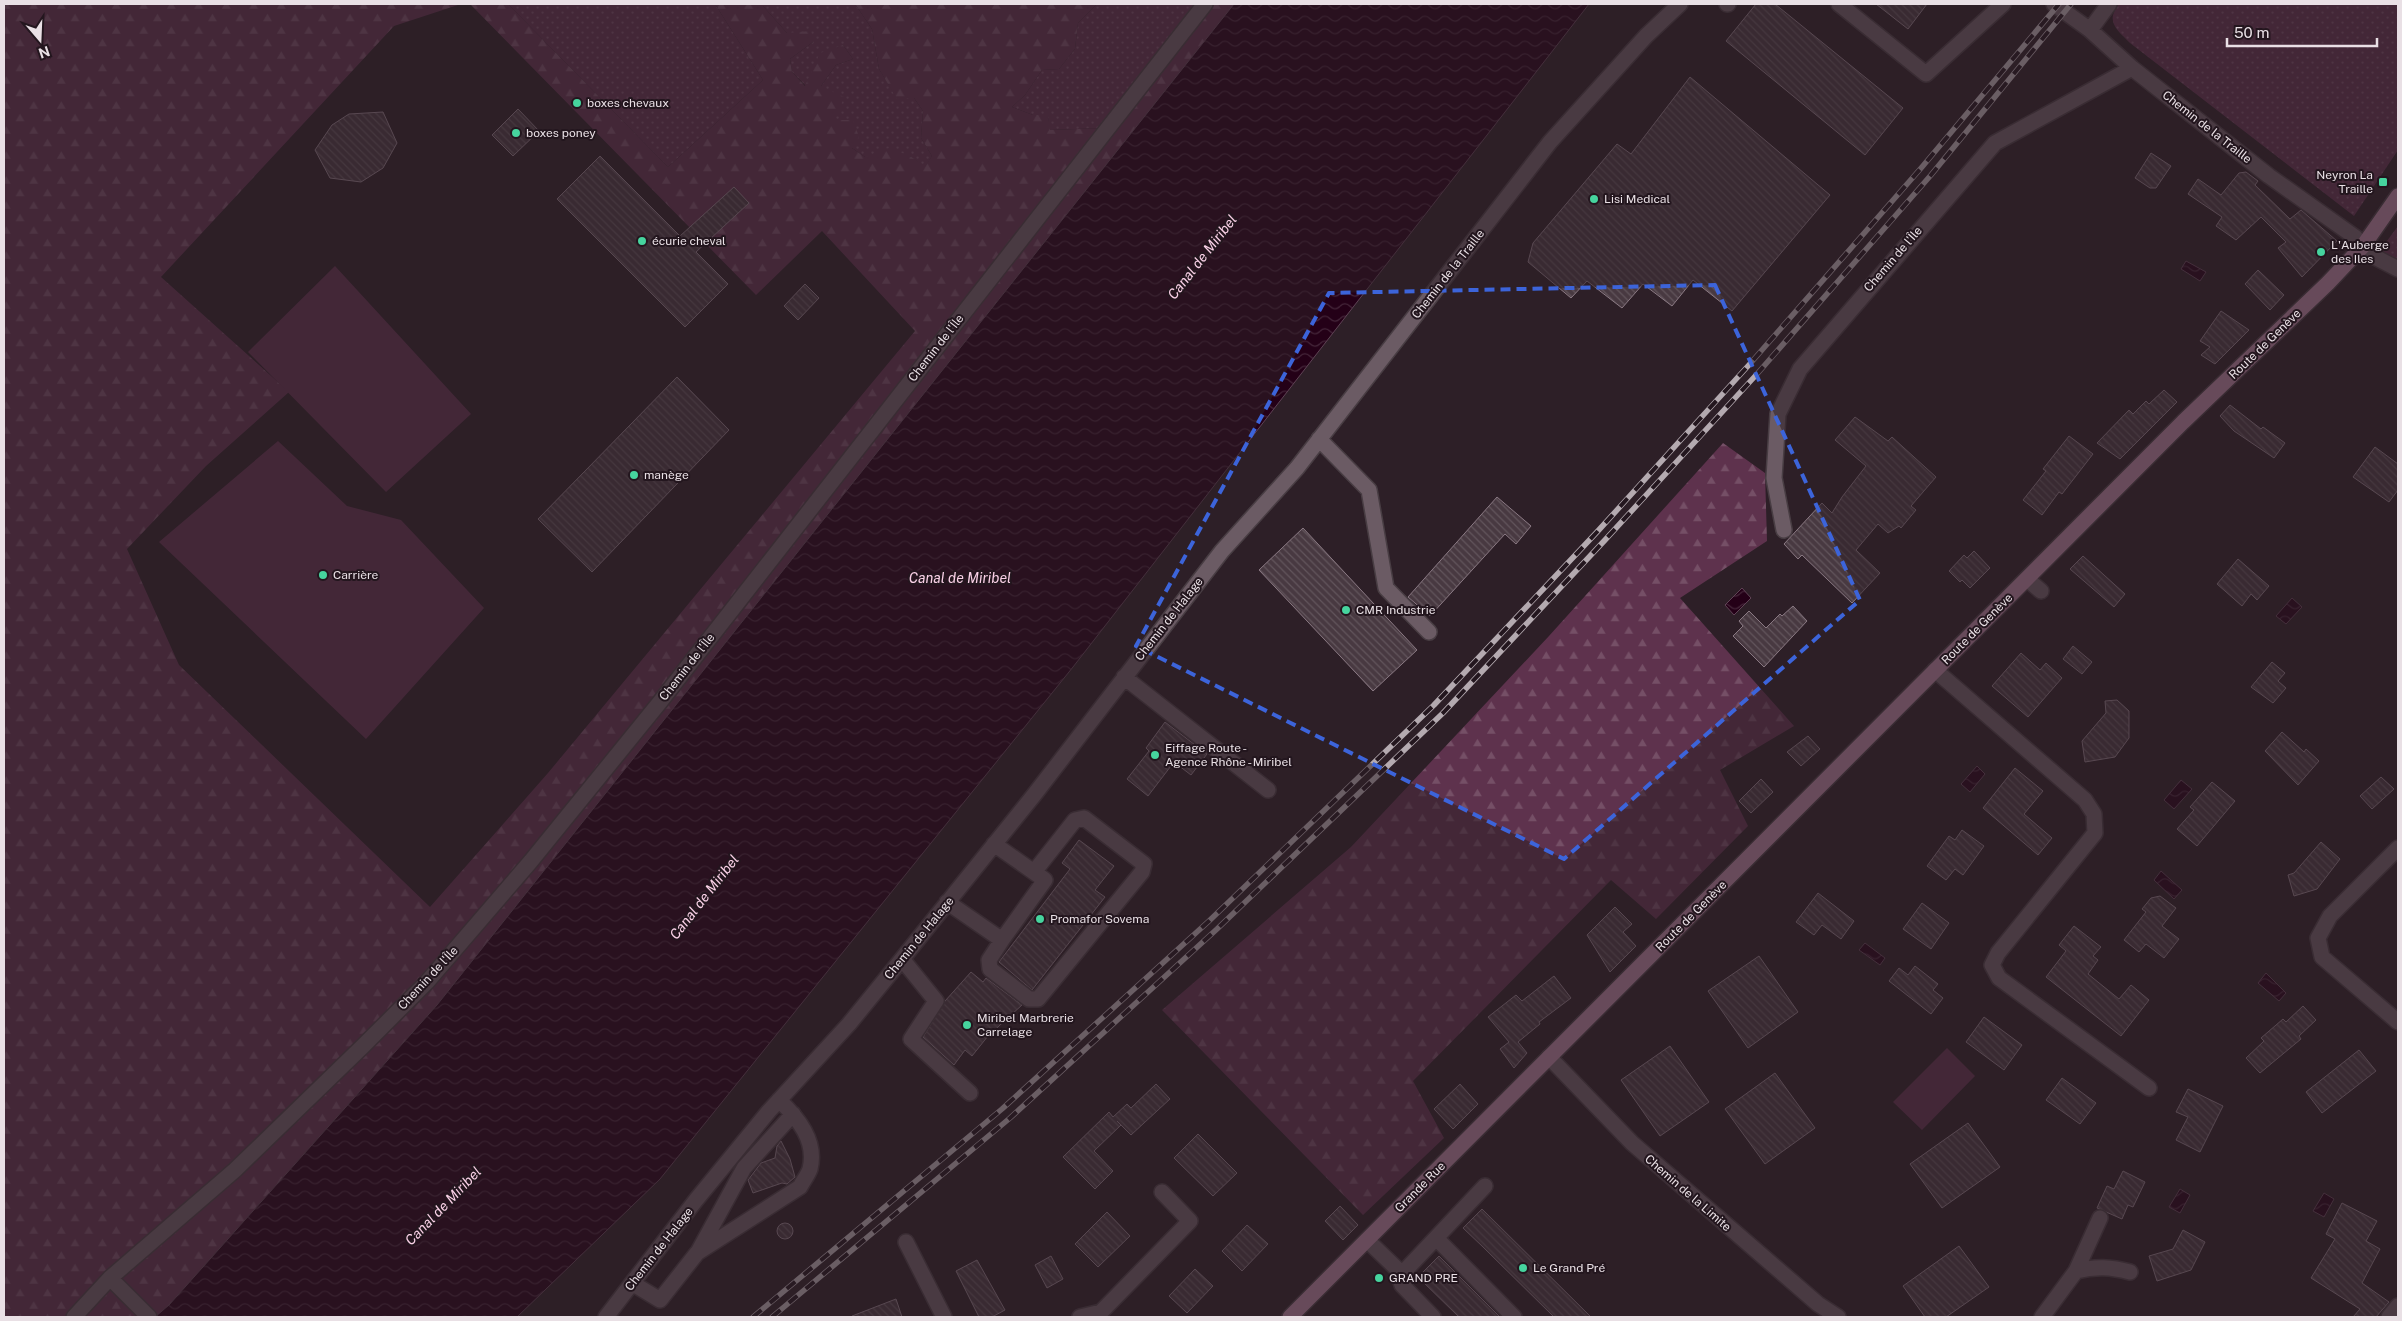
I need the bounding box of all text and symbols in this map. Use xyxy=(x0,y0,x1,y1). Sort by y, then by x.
north arrow xyxy=(15,15,65,65)
scale bar xyxy=(2227,15,2377,47)
text: 50 m xyxy=(2234,24,2269,41)
text: N xyxy=(36,43,52,62)
street label: Chemin de la Traille xyxy=(2160,88,2255,166)
place label: boxes chevaux xyxy=(587,96,669,110)
marker: boxes chevaux xyxy=(571,97,583,109)
place label: boxes poney xyxy=(526,126,596,140)
marker: boxes poney xyxy=(510,127,522,139)
place label: Neyron La Traille xyxy=(2316,168,2373,196)
marker: Neyron La Traille xyxy=(2377,176,2389,188)
place label: Lisi Medical xyxy=(1604,192,1670,206)
marker: Lisi Medical xyxy=(1588,193,1600,205)
water label: Canal de Miribel xyxy=(1164,212,1240,302)
street label: Chemin de l'Île xyxy=(1861,224,1925,294)
street label: Chemin de la Traille xyxy=(1409,226,1487,321)
place label: écurie cheval xyxy=(652,234,726,248)
marker: écurie cheval xyxy=(636,235,648,247)
place label: L'Auberge des Iles xyxy=(2331,238,2389,266)
marker: L'Auberge des Iles xyxy=(2315,246,2327,258)
street label: Route de Genève xyxy=(2226,306,2304,382)
street label: Chemin de l'Île xyxy=(905,311,967,384)
place label: manège xyxy=(644,468,689,482)
marker: manège xyxy=(628,469,640,481)
place label: Carrière xyxy=(333,568,379,582)
marker: Carrière xyxy=(317,569,329,581)
water label: Canal de Miribel xyxy=(909,570,1011,586)
street label: Chemin de Halage xyxy=(1132,574,1206,663)
street label: Route de Genève xyxy=(1939,591,2015,667)
place label: CMR Industrie xyxy=(1356,603,1436,617)
marker: CMR Industrie xyxy=(1340,604,1352,616)
street label: Chemin de l'Île xyxy=(656,630,718,703)
place label: Eiffage Route - Agence Rhône - Miribel xyxy=(1165,741,1292,769)
marker: Eiffage Route - Agence Rhône - Miribel xyxy=(1149,749,1161,761)
water label: Canal de Miribel xyxy=(666,852,742,942)
street label: Route de Genève xyxy=(1653,878,1729,954)
street label: Chemin de Halage xyxy=(881,894,957,982)
place label: Promafor Sovema xyxy=(1050,912,1149,926)
marker: Promafor Sovema xyxy=(1034,913,1046,925)
street label: Chemin de l'Île xyxy=(395,943,461,1013)
place label: Miribel Marbrerie Carrelage xyxy=(977,1011,1074,1039)
marker: Miribel Marbrerie Carrelage xyxy=(961,1019,973,1031)
street label: Chemin de la Limite xyxy=(1642,1152,1734,1234)
street label: Grande Rue xyxy=(1392,1159,1448,1215)
water label: Canal de Miribel xyxy=(402,1164,484,1248)
street label: Chemin de Halage xyxy=(622,1204,696,1293)
place label: Le Grand Pré xyxy=(1533,1261,1605,1275)
marker: Le Grand Pré xyxy=(1517,1262,1529,1274)
place label: GRAND PRE xyxy=(1389,1271,1458,1285)
marker: GRAND PRE xyxy=(1373,1272,1385,1284)

